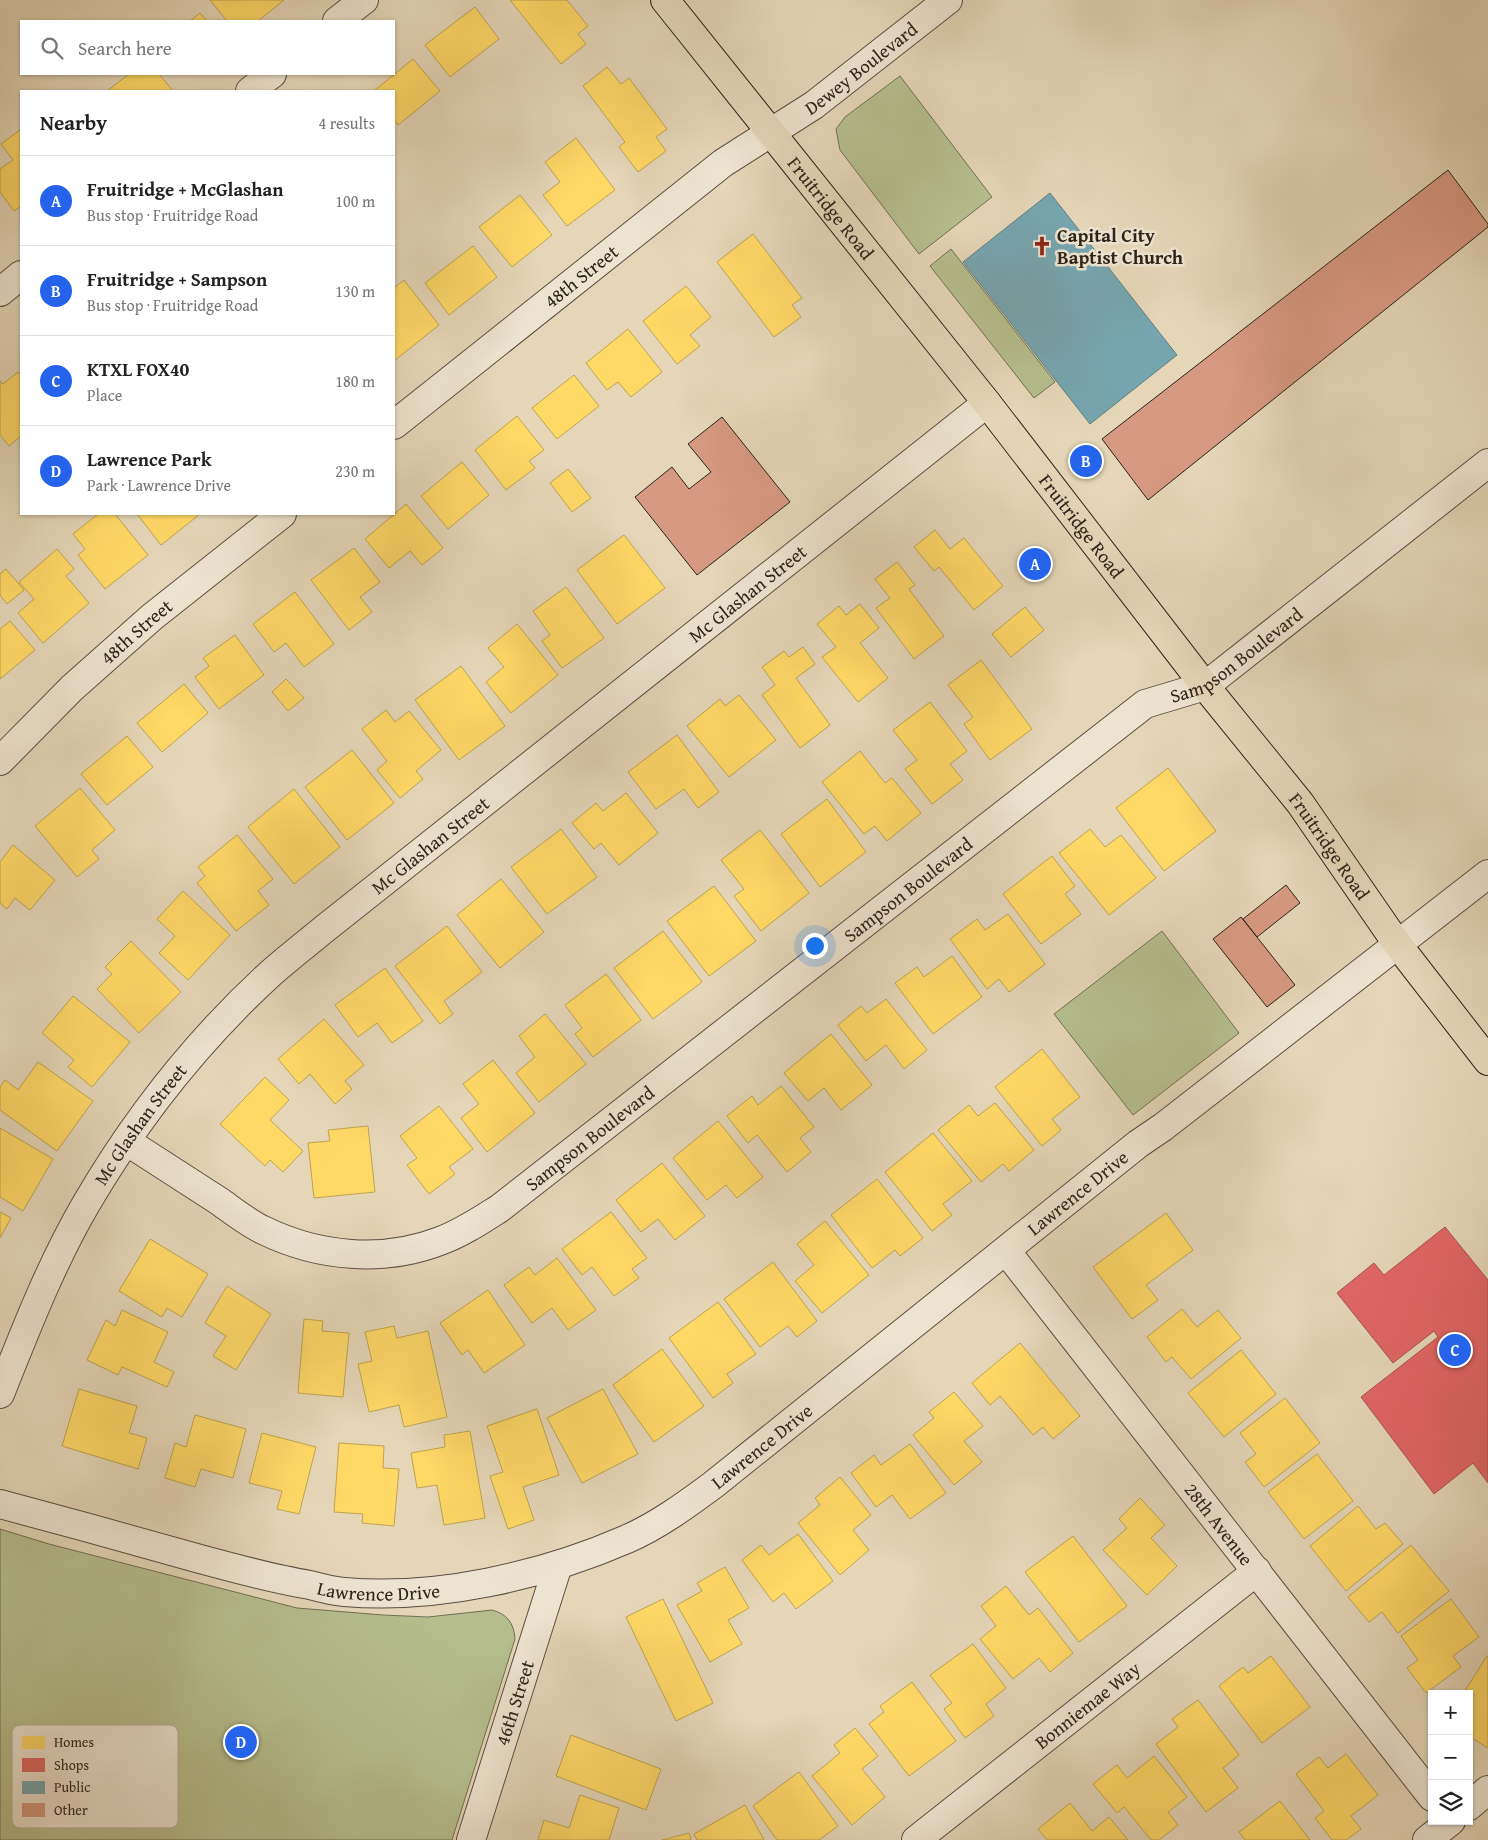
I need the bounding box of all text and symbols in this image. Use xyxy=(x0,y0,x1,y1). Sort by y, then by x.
street label: Dewey Boulevard xyxy=(799,14,924,122)
search box xyxy=(20,20,395,75)
icon: search xyxy=(38,34,66,62)
text: Search here xyxy=(78,34,172,62)
text: Nearby xyxy=(40,107,107,138)
text: 4 results xyxy=(318,111,375,135)
street label: Fruitridge Road xyxy=(781,150,882,266)
text: Fruitridge + McGlashan xyxy=(87,175,283,203)
text: A xyxy=(51,189,61,213)
text: 100 m xyxy=(335,189,375,213)
text: Bus stop · Fruitridge Road xyxy=(87,203,258,227)
place label: Capital City Baptist Church xyxy=(1057,221,1184,271)
church icon: Capital City Baptist Church xyxy=(1031,235,1053,257)
street label: 48th Street xyxy=(538,238,624,314)
text: Fruitridge + Sampson xyxy=(87,265,267,293)
text: B xyxy=(51,279,61,303)
text: 130 m xyxy=(335,279,375,303)
text: Bus stop · Fruitridge Road xyxy=(87,293,258,317)
text: KTXL FOX40 xyxy=(87,355,189,383)
text: C xyxy=(51,369,61,393)
text: 180 m xyxy=(335,369,375,393)
text: Place xyxy=(87,383,122,407)
pin: B xyxy=(1070,442,1102,480)
text: Lawrence Park xyxy=(87,445,212,473)
text: D xyxy=(51,459,61,483)
text: 230 m xyxy=(335,459,375,483)
street label: Fruitridge Road xyxy=(1032,468,1131,585)
text: Park · Lawrence Drive xyxy=(87,473,231,497)
street label: Mc Glashan Street xyxy=(682,537,813,649)
pin: A xyxy=(1019,545,1051,583)
street label: 48th Street xyxy=(94,592,179,671)
street label: Sampson Boulevard xyxy=(1166,600,1309,710)
street label: Fruitridge Road xyxy=(1283,786,1377,906)
street label: Mc Glashan Street xyxy=(365,789,495,901)
street label: Sampson Boulevard xyxy=(837,829,979,949)
your location xyxy=(802,933,828,959)
street label: Mc Glashan Street xyxy=(87,1057,193,1191)
street label: Sampson Boulevard xyxy=(519,1078,661,1197)
street label: Lawrence Drive xyxy=(1021,1143,1134,1242)
pin: C xyxy=(1439,1331,1471,1369)
street label: Lawrence Drive xyxy=(705,1397,818,1495)
street label: 28th Avenue xyxy=(1178,1477,1260,1571)
street label: Lawrence Drive xyxy=(314,1574,442,1608)
street label: Bonniemae Way xyxy=(1028,1654,1146,1755)
street label: 46th Street xyxy=(488,1656,541,1749)
map controls xyxy=(1428,1690,1473,1825)
button: + xyxy=(1428,1690,1473,1735)
pin: D xyxy=(225,1723,257,1761)
legend xyxy=(12,1725,178,1828)
text: Homes xyxy=(54,1732,94,1752)
button: − xyxy=(1428,1735,1473,1780)
text: Shops xyxy=(54,1755,89,1775)
text: Public xyxy=(54,1777,90,1797)
button: layers xyxy=(1428,1780,1473,1825)
text: Other xyxy=(54,1800,88,1820)

